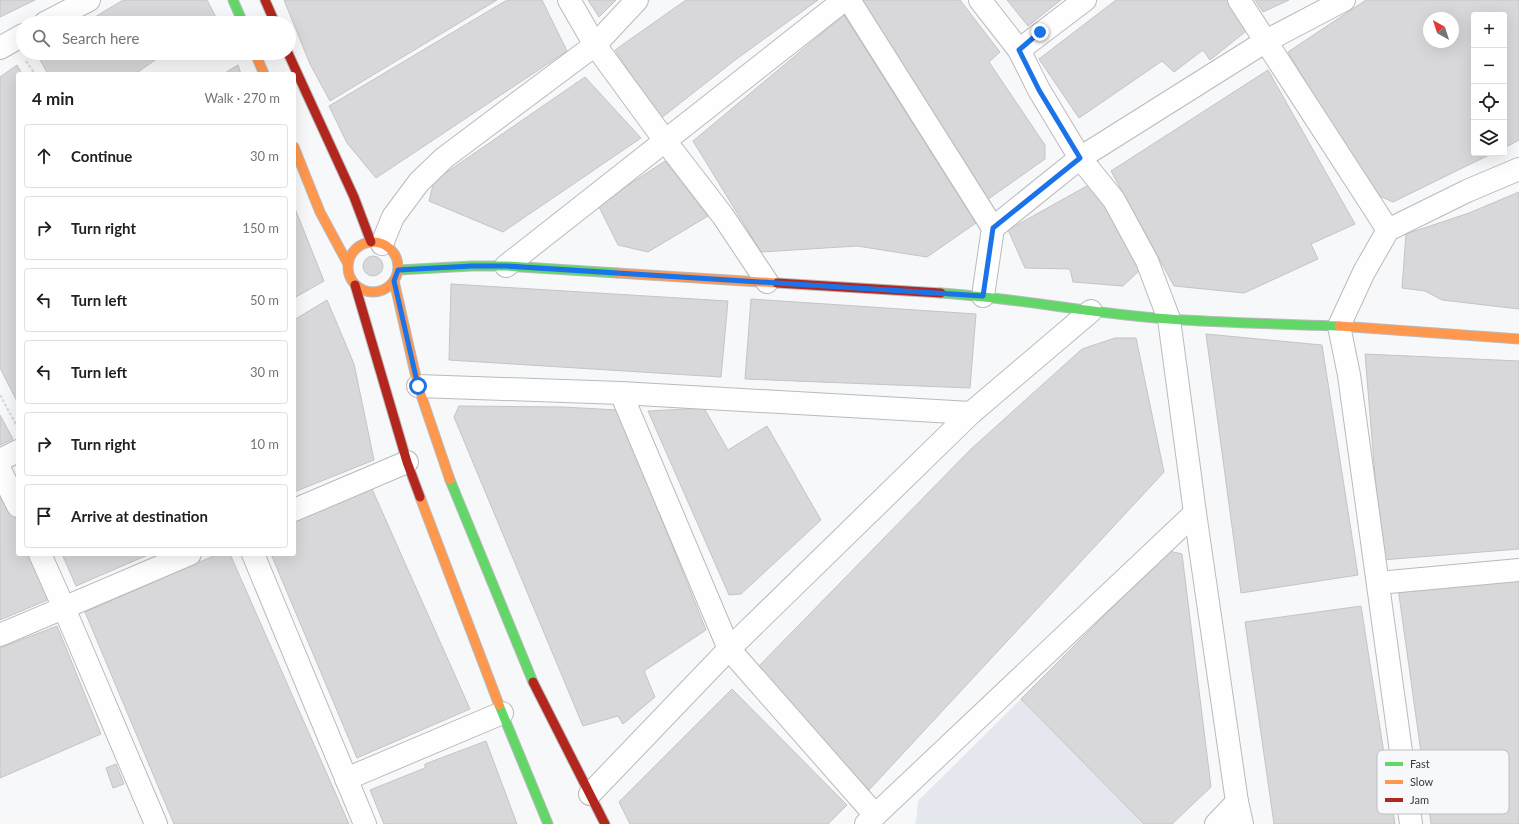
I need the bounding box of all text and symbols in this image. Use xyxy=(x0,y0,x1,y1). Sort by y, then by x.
north arrow xyxy=(1423,12,1459,48)
map controls xyxy=(1471,12,1507,156)
button: + xyxy=(1471,12,1507,48)
search box xyxy=(16,16,296,60)
route end xyxy=(1031,23,1049,41)
icon: search xyxy=(30,27,52,49)
text: Search here xyxy=(62,29,139,47)
button: − xyxy=(1471,48,1507,84)
button: locate xyxy=(1471,84,1507,120)
text: 4 min xyxy=(32,88,74,109)
text: Walk · 270 m xyxy=(204,90,280,106)
button: layers xyxy=(1471,120,1507,156)
icon: ahead xyxy=(33,145,55,167)
text: Continue xyxy=(71,147,132,165)
text: 30 m xyxy=(250,148,279,164)
icon: right xyxy=(33,217,55,239)
text: Turn right xyxy=(71,219,136,237)
text: 150 m xyxy=(242,220,279,236)
icon: left xyxy=(33,289,55,311)
text: Turn left xyxy=(71,291,127,309)
text: 50 m xyxy=(250,292,279,308)
icon: left xyxy=(33,361,55,383)
text: Turn left xyxy=(71,363,127,381)
text: 30 m xyxy=(250,364,279,380)
route start xyxy=(409,377,427,395)
icon: right xyxy=(33,433,55,455)
text: Turn right xyxy=(71,435,136,453)
text: 10 m xyxy=(250,436,279,452)
icon: arrive xyxy=(33,505,55,527)
text: Arrive at destination xyxy=(71,507,208,525)
legend xyxy=(1377,750,1509,814)
text: Fast xyxy=(1410,757,1430,770)
text: Slow xyxy=(1410,775,1434,788)
text: Jam xyxy=(1410,793,1429,806)

